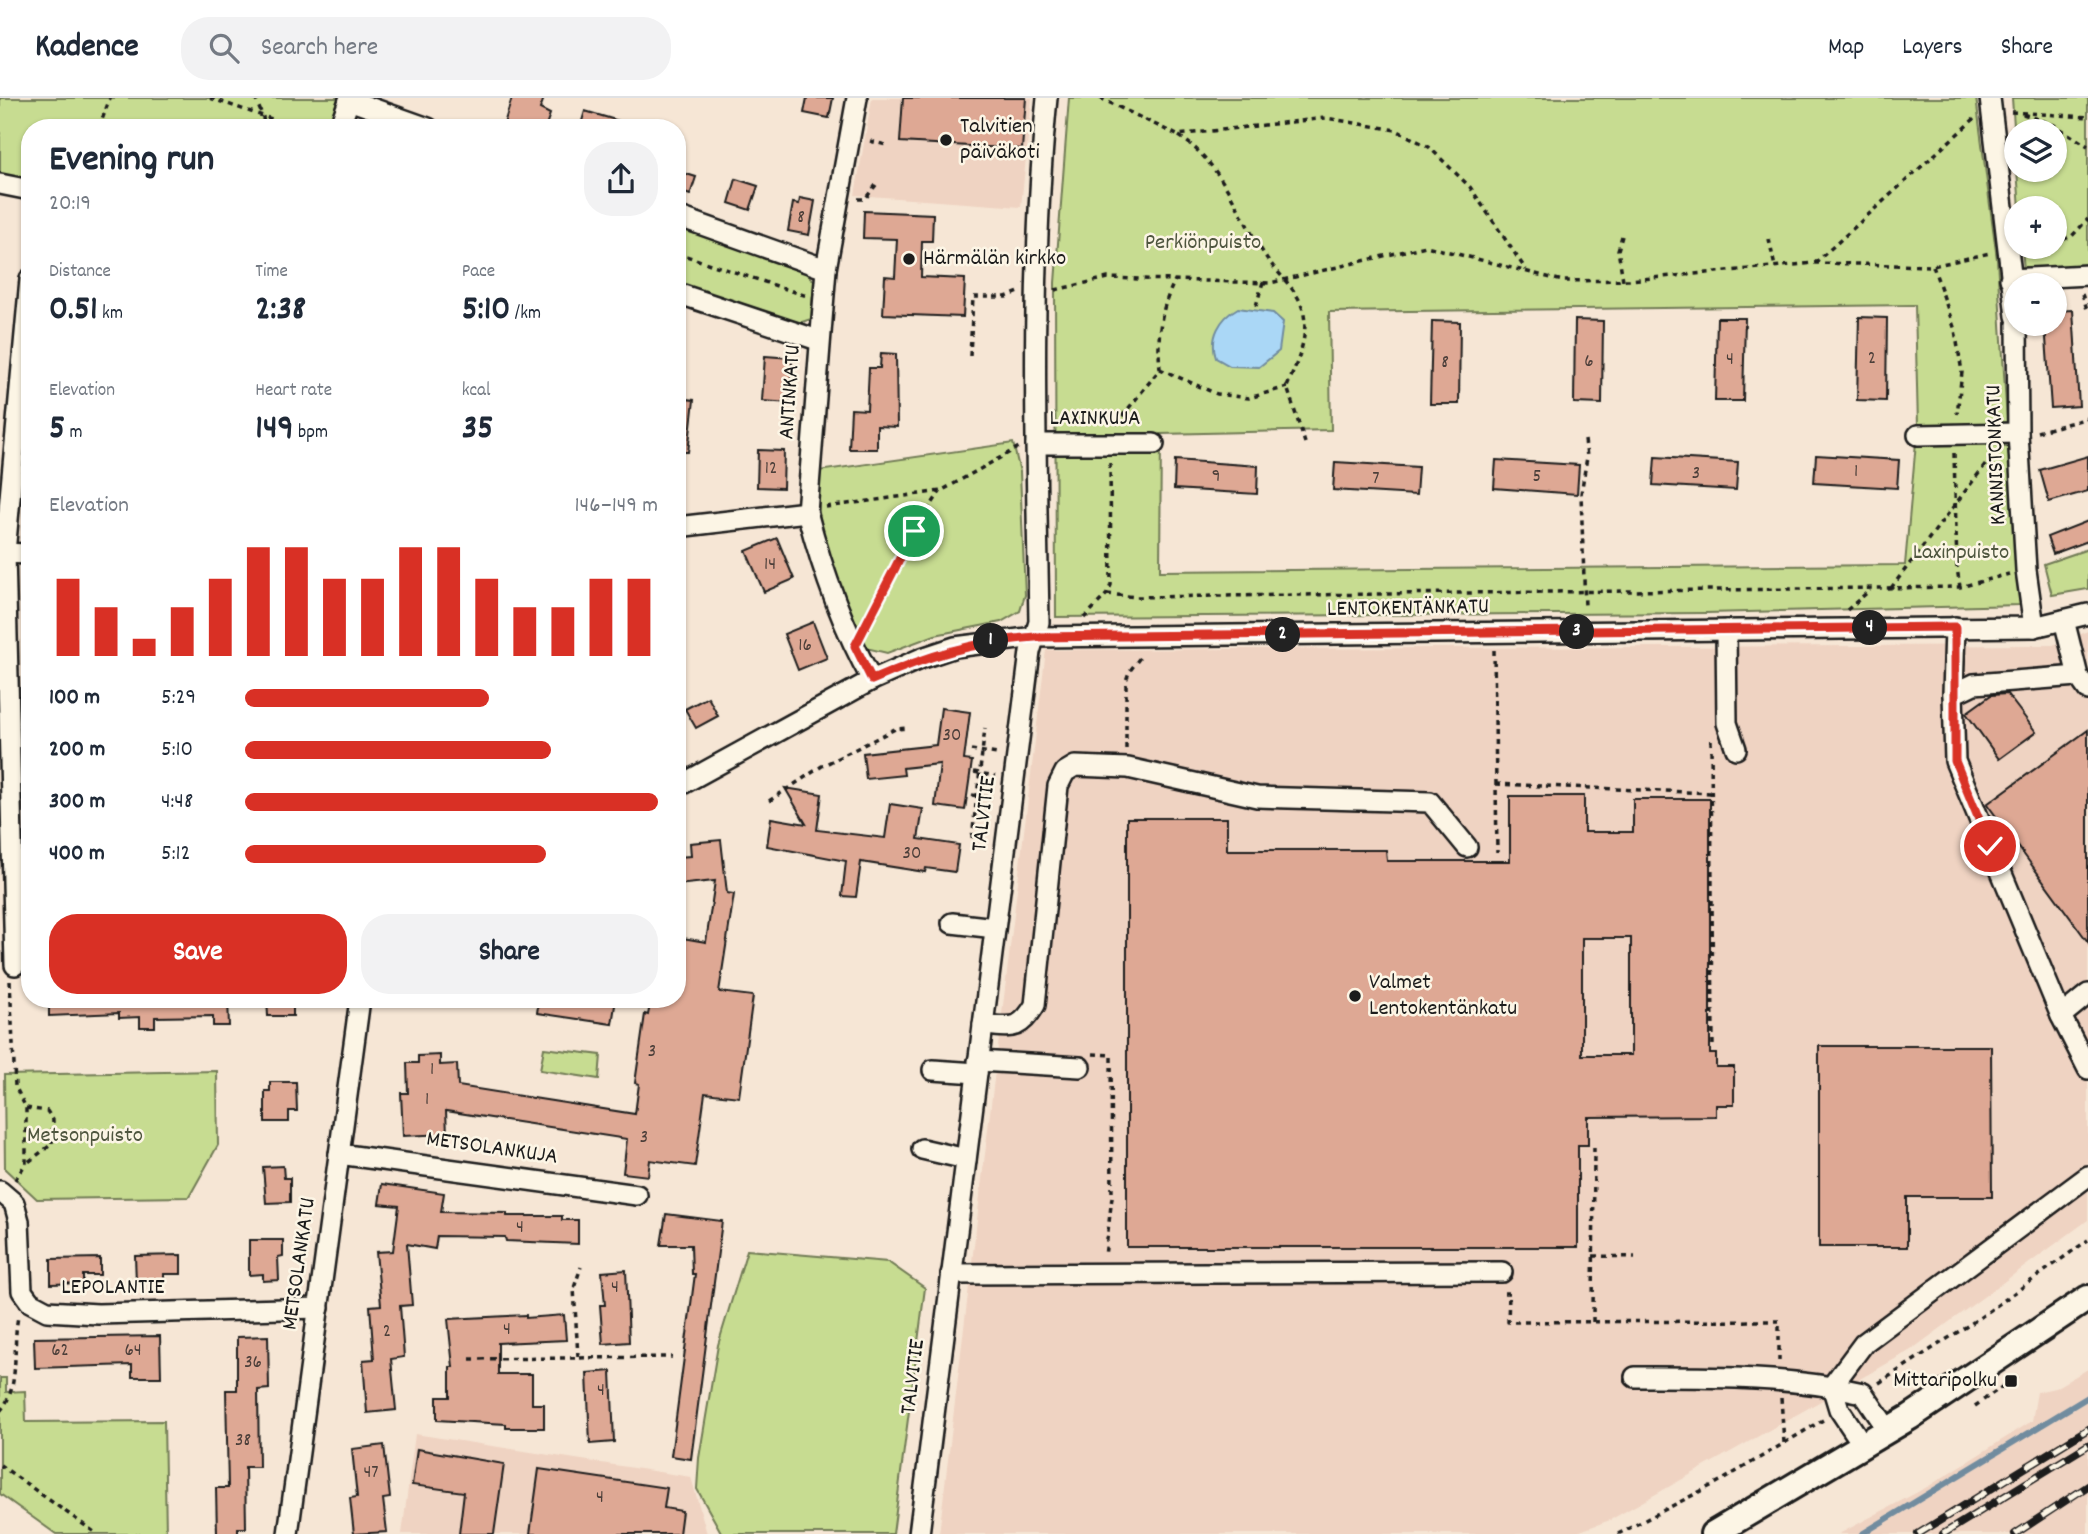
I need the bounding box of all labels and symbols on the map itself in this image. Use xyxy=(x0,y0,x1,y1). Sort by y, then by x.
place label: Talvitien päiväkoti xyxy=(960,111,1040,170)
marker: Talvitien päiväkoti xyxy=(938,132,954,148)
house number: 8 xyxy=(797,205,805,232)
park label: Perkiönpuisto xyxy=(1145,227,1261,260)
place label: Härmälän kirkko xyxy=(923,243,1066,276)
marker: Härmälän kirkko xyxy=(901,251,917,267)
street label: ANTINKATU xyxy=(771,343,811,441)
house number: 2 xyxy=(1868,346,1876,373)
house number: 4 xyxy=(1726,347,1734,374)
house number: 6 xyxy=(1584,349,1594,376)
house number: 8 xyxy=(1441,350,1449,377)
street label: KANNISTONKATU xyxy=(1978,384,2016,526)
street label: LAXINKUJA xyxy=(1049,403,1141,436)
house number: 12 xyxy=(765,456,777,483)
house number: 1 xyxy=(1854,459,1858,486)
house number: 3 xyxy=(1692,461,1700,488)
house number: 9 xyxy=(1212,464,1220,491)
house number: 5 xyxy=(1533,464,1541,491)
house number: 7 xyxy=(1372,466,1380,493)
pin xyxy=(884,501,944,561)
park label: Laxinpuisto xyxy=(1913,537,2009,570)
house number: 14 xyxy=(764,552,776,579)
street label: LENTOKENTÄNKATU xyxy=(1327,591,1489,627)
pin: 4 xyxy=(1853,610,1888,646)
pin: 3 xyxy=(1560,614,1594,650)
pin: 2 xyxy=(1266,618,1300,652)
pin: 1 xyxy=(974,624,1009,658)
house number: 16 xyxy=(798,633,812,660)
house number: 30 xyxy=(943,723,961,750)
street label: TALVITIE xyxy=(964,774,1006,854)
pin xyxy=(1960,816,2020,876)
house number: 30 xyxy=(903,841,921,868)
place label: Valmet Lentokentänkatu xyxy=(1369,967,1517,1026)
marker: Valmet Lentokentänkatu xyxy=(1347,988,1363,1004)
house number: 3 xyxy=(648,1039,656,1066)
house number: 1 xyxy=(430,1057,434,1084)
house number: 1 xyxy=(425,1087,429,1114)
park label: Metsonpuisto xyxy=(27,1120,143,1153)
street label: METSOLANKUJA xyxy=(424,1123,560,1175)
house number: 3 xyxy=(640,1125,648,1152)
street label: METSOLANKATU xyxy=(274,1196,326,1332)
house number: 4 xyxy=(516,1215,524,1242)
street label: LEPOLANTIE xyxy=(61,1272,165,1305)
house number: 4 xyxy=(611,1275,619,1302)
house number: 4 xyxy=(503,1317,511,1344)
house number: 2 xyxy=(383,1319,391,1346)
street label: TALVITIE xyxy=(893,1337,935,1417)
house number: 62 xyxy=(51,1338,69,1365)
house number: 64 xyxy=(124,1338,142,1365)
house number: 36 xyxy=(244,1350,262,1377)
place label: Mittaripolku xyxy=(1893,1365,1997,1398)
marker: Mittaripolku xyxy=(2003,1373,2019,1389)
house number: 4 xyxy=(597,1378,605,1405)
house number: 38 xyxy=(235,1428,251,1455)
house number: 47 xyxy=(363,1460,379,1487)
house number: 4 xyxy=(596,1485,604,1512)

